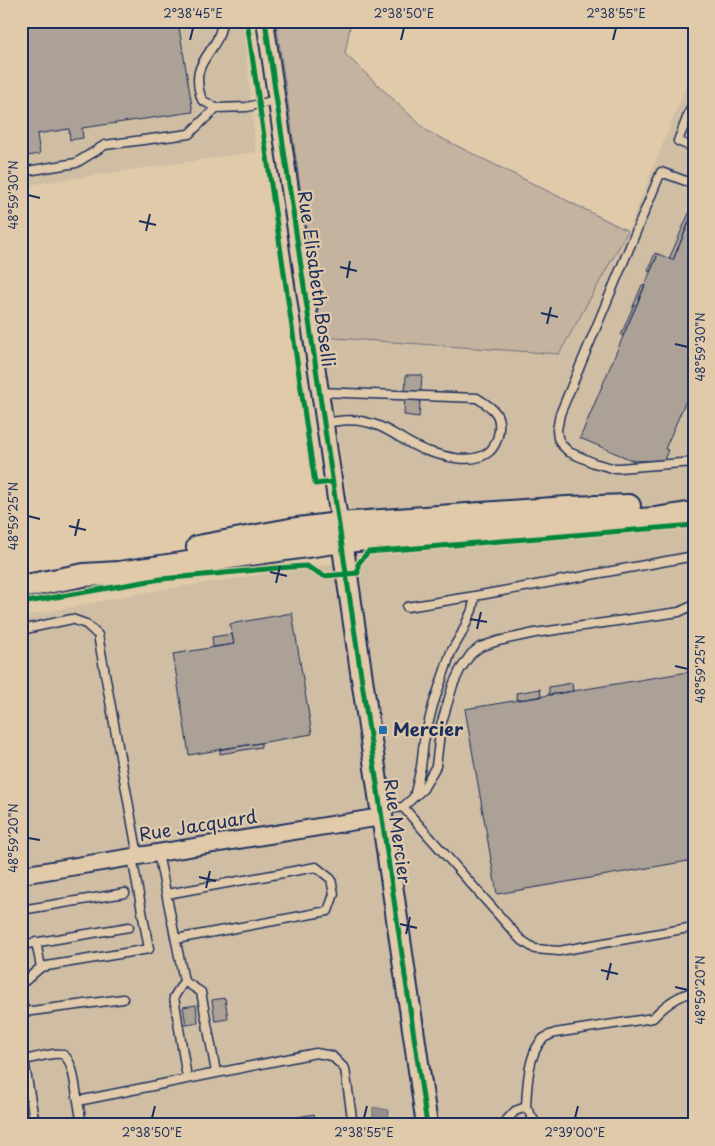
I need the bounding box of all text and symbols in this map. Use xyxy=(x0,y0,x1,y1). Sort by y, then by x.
text: 2°38'45"E xyxy=(163,4,223,22)
text: 2°38'50"E xyxy=(374,4,434,22)
text: 2°38'55"E xyxy=(586,4,646,22)
text: 48°59'30"N xyxy=(4,160,22,230)
street label: Rue Elisabeth Boselli xyxy=(292,189,343,369)
text: 48°59'30"N xyxy=(691,312,709,382)
text: 48°59'25"N xyxy=(4,482,22,550)
text: 48°59'25"N xyxy=(691,635,709,703)
place label: Mercier xyxy=(393,715,464,742)
marker: Mercier xyxy=(377,724,389,736)
street label: Rue Mercier xyxy=(378,777,419,886)
street label: Rue Jacquard xyxy=(137,802,259,847)
text: 48°59'20"N xyxy=(4,803,22,873)
text: 48°59'20"N xyxy=(691,955,709,1025)
text: 2°38'50"E xyxy=(122,1123,182,1141)
text: 2°38'55"E xyxy=(334,1123,394,1141)
text: 2°39'00"E xyxy=(545,1123,605,1141)

